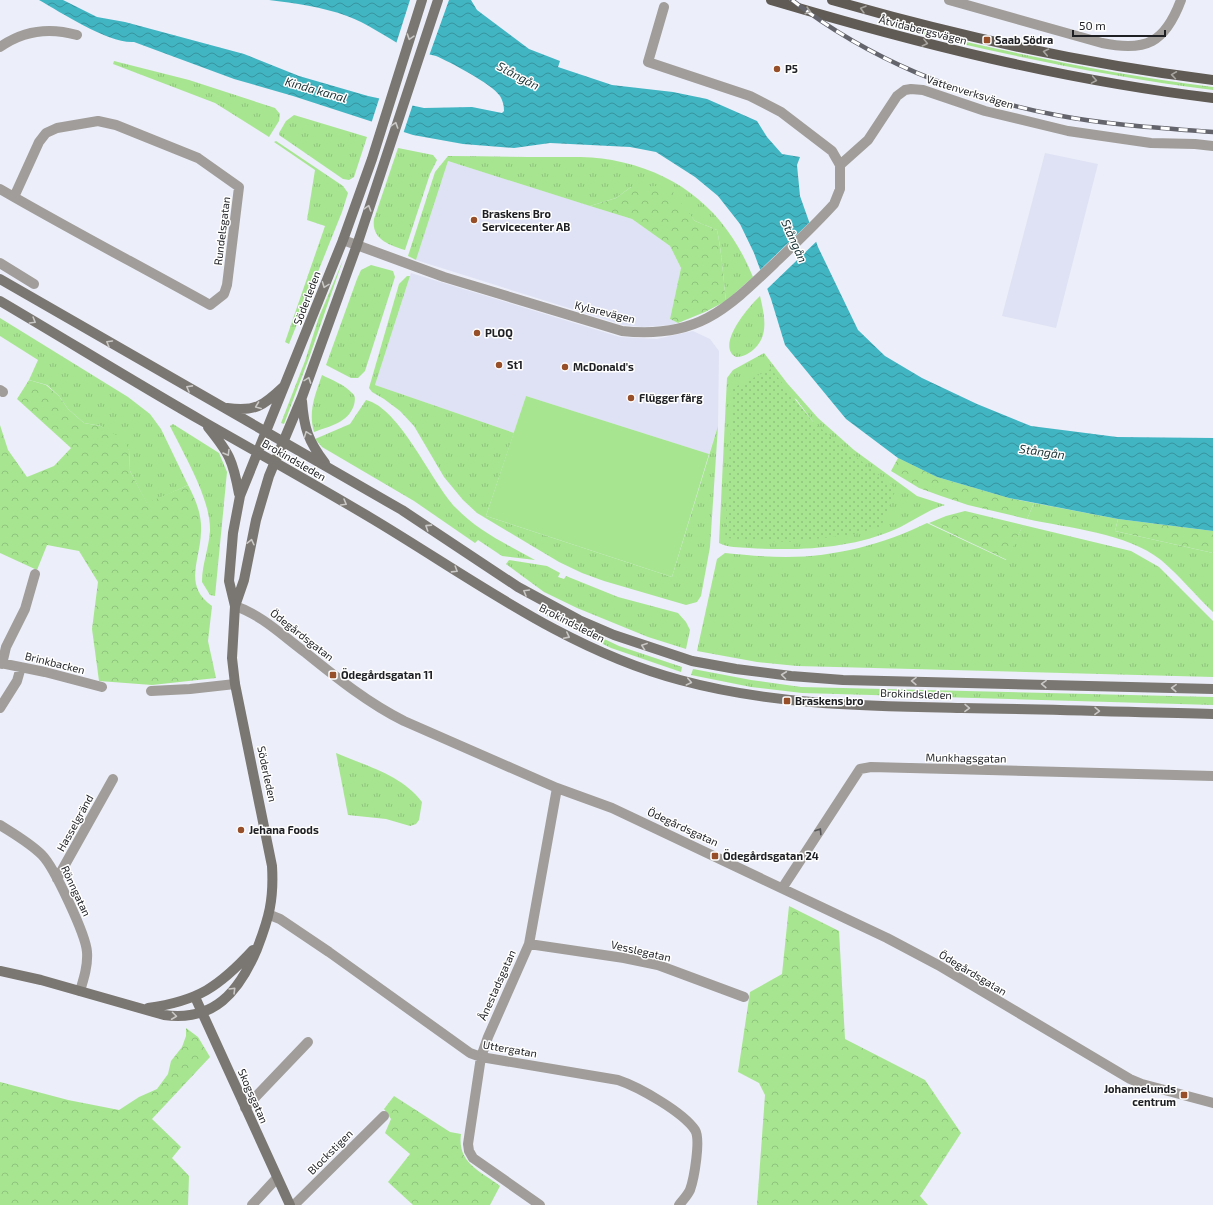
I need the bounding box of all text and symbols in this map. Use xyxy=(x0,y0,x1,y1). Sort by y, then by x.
one-way arrow xyxy=(860,5,867,14)
one-way arrow xyxy=(804,6,811,15)
street label: Åtvidabergsvägen xyxy=(878,12,968,47)
scale bar xyxy=(1073,12,1165,38)
text: 50 m xyxy=(1079,18,1106,32)
one-way arrow xyxy=(407,33,415,40)
place label: Saab Södra xyxy=(995,33,1053,46)
marker: Saab Södra xyxy=(982,35,992,45)
one-way arrow xyxy=(922,39,928,47)
one-way arrow xyxy=(1043,49,1049,57)
water label: Stångån xyxy=(495,58,542,92)
place label: P5 xyxy=(785,62,798,75)
marker: P5 xyxy=(772,64,782,74)
one-way arrow xyxy=(1171,71,1177,80)
street label: Vattenverksvägen xyxy=(925,72,1015,111)
water label: Kinda kanal xyxy=(284,74,349,105)
one-way arrow xyxy=(1091,76,1097,84)
one-way arrow xyxy=(390,122,399,129)
street label: Rundelsgatan xyxy=(211,196,232,266)
one-way arrow xyxy=(363,204,372,211)
place label: Braskens Bro Servicecenter AB xyxy=(482,207,570,233)
marker: Braskens Bro Servicecenter AB xyxy=(469,215,479,225)
water label: Stångån xyxy=(779,217,811,264)
street label: Söderleden xyxy=(290,269,323,327)
one-way arrow xyxy=(322,281,330,288)
street label: Kylarevägen xyxy=(574,298,637,325)
one-way arrow xyxy=(29,316,36,323)
place label: PLOQ xyxy=(485,326,513,340)
marker: PLOQ xyxy=(472,328,482,338)
one-way arrow xyxy=(106,340,113,347)
place label: St1 xyxy=(507,358,523,371)
marker: St1 xyxy=(494,360,504,370)
place label: McDonald's xyxy=(573,360,634,373)
marker: McDonald's xyxy=(560,362,570,372)
one-way arrow xyxy=(304,376,312,383)
one-way arrow xyxy=(186,385,193,393)
place label: Flügger färg xyxy=(639,391,703,404)
marker: Flügger färg xyxy=(626,393,636,403)
one-way arrow xyxy=(255,402,262,410)
one-way arrow xyxy=(304,431,312,438)
street label: Brokindsleden xyxy=(260,436,329,483)
water label: Stångån xyxy=(1019,441,1066,461)
one-way arrow xyxy=(223,449,230,456)
one-way arrow xyxy=(340,498,347,505)
one-way arrow xyxy=(425,525,432,532)
one-way arrow xyxy=(246,539,254,545)
one-way arrow xyxy=(451,565,458,573)
one-way arrow xyxy=(523,589,530,596)
street label: Brokindsleden xyxy=(537,600,607,645)
street label: Ödegårdsgatan xyxy=(268,605,337,663)
one-way arrow xyxy=(563,631,571,639)
one-way arrow xyxy=(640,643,647,651)
street label: Brinkbacken xyxy=(24,649,86,676)
place label: Ödegårdsgatan 11 xyxy=(341,667,433,681)
marker: Ödegårdsgatan 11 xyxy=(328,670,338,680)
one-way arrow xyxy=(781,671,787,680)
one-way arrow xyxy=(911,677,917,685)
one-way arrow xyxy=(685,678,692,686)
one-way arrow xyxy=(1041,680,1047,688)
one-way arrow xyxy=(1171,683,1177,692)
street label: Brokindsleden xyxy=(880,686,952,701)
place label: Braskens bro xyxy=(795,694,864,707)
marker: Braskens bro xyxy=(782,696,792,706)
one-way arrow xyxy=(964,704,970,712)
one-way arrow xyxy=(1094,707,1100,715)
street label: Söderleden xyxy=(255,745,280,803)
street label: Munkhagsgatan xyxy=(925,750,1007,765)
street label: Hasselgränd xyxy=(54,792,96,853)
street label: Ödegårdsgatan xyxy=(646,804,721,849)
place label: Jehana Foods xyxy=(249,823,319,836)
marker: Jehana Foods xyxy=(236,825,246,835)
one-way arrow xyxy=(814,828,822,835)
place label: Ödegårdsgatan 24 xyxy=(723,848,819,862)
marker: Ödegårdsgatan 24 xyxy=(710,851,720,861)
street label: Rönngatan xyxy=(59,863,94,918)
street label: Vesslegatan xyxy=(610,937,672,964)
street label: Ödegårdsgatan xyxy=(937,946,1010,998)
street label: Ånestadsgatan xyxy=(475,948,518,1022)
one-way arrow xyxy=(228,987,236,995)
one-way arrow xyxy=(171,1011,177,1020)
street label: Uttergatan xyxy=(482,1037,538,1060)
street label: Skogsgatan xyxy=(236,1067,271,1125)
place label: Johannelunds centrum xyxy=(1104,1082,1176,1108)
marker: Johannelunds centrum xyxy=(1179,1090,1189,1100)
street label: Blockstigen xyxy=(304,1126,355,1177)

